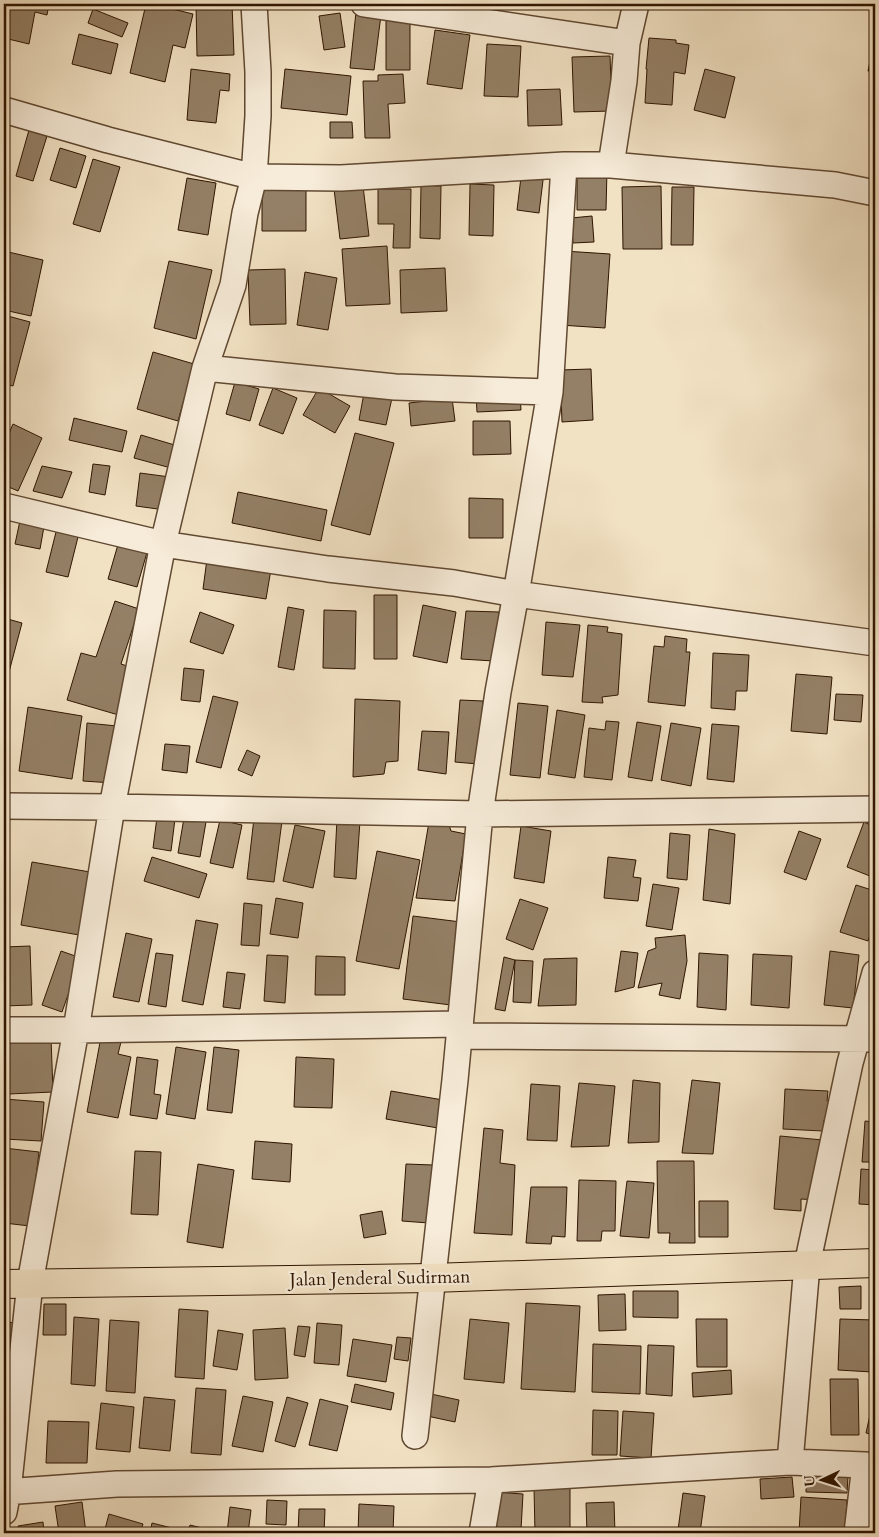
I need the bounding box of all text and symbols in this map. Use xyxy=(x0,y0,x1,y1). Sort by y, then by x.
street label: Jalan Jenderal Sudirman xyxy=(286,1264,471,1293)
north arrow xyxy=(796,1454,846,1504)
text: U xyxy=(800,1474,819,1487)

